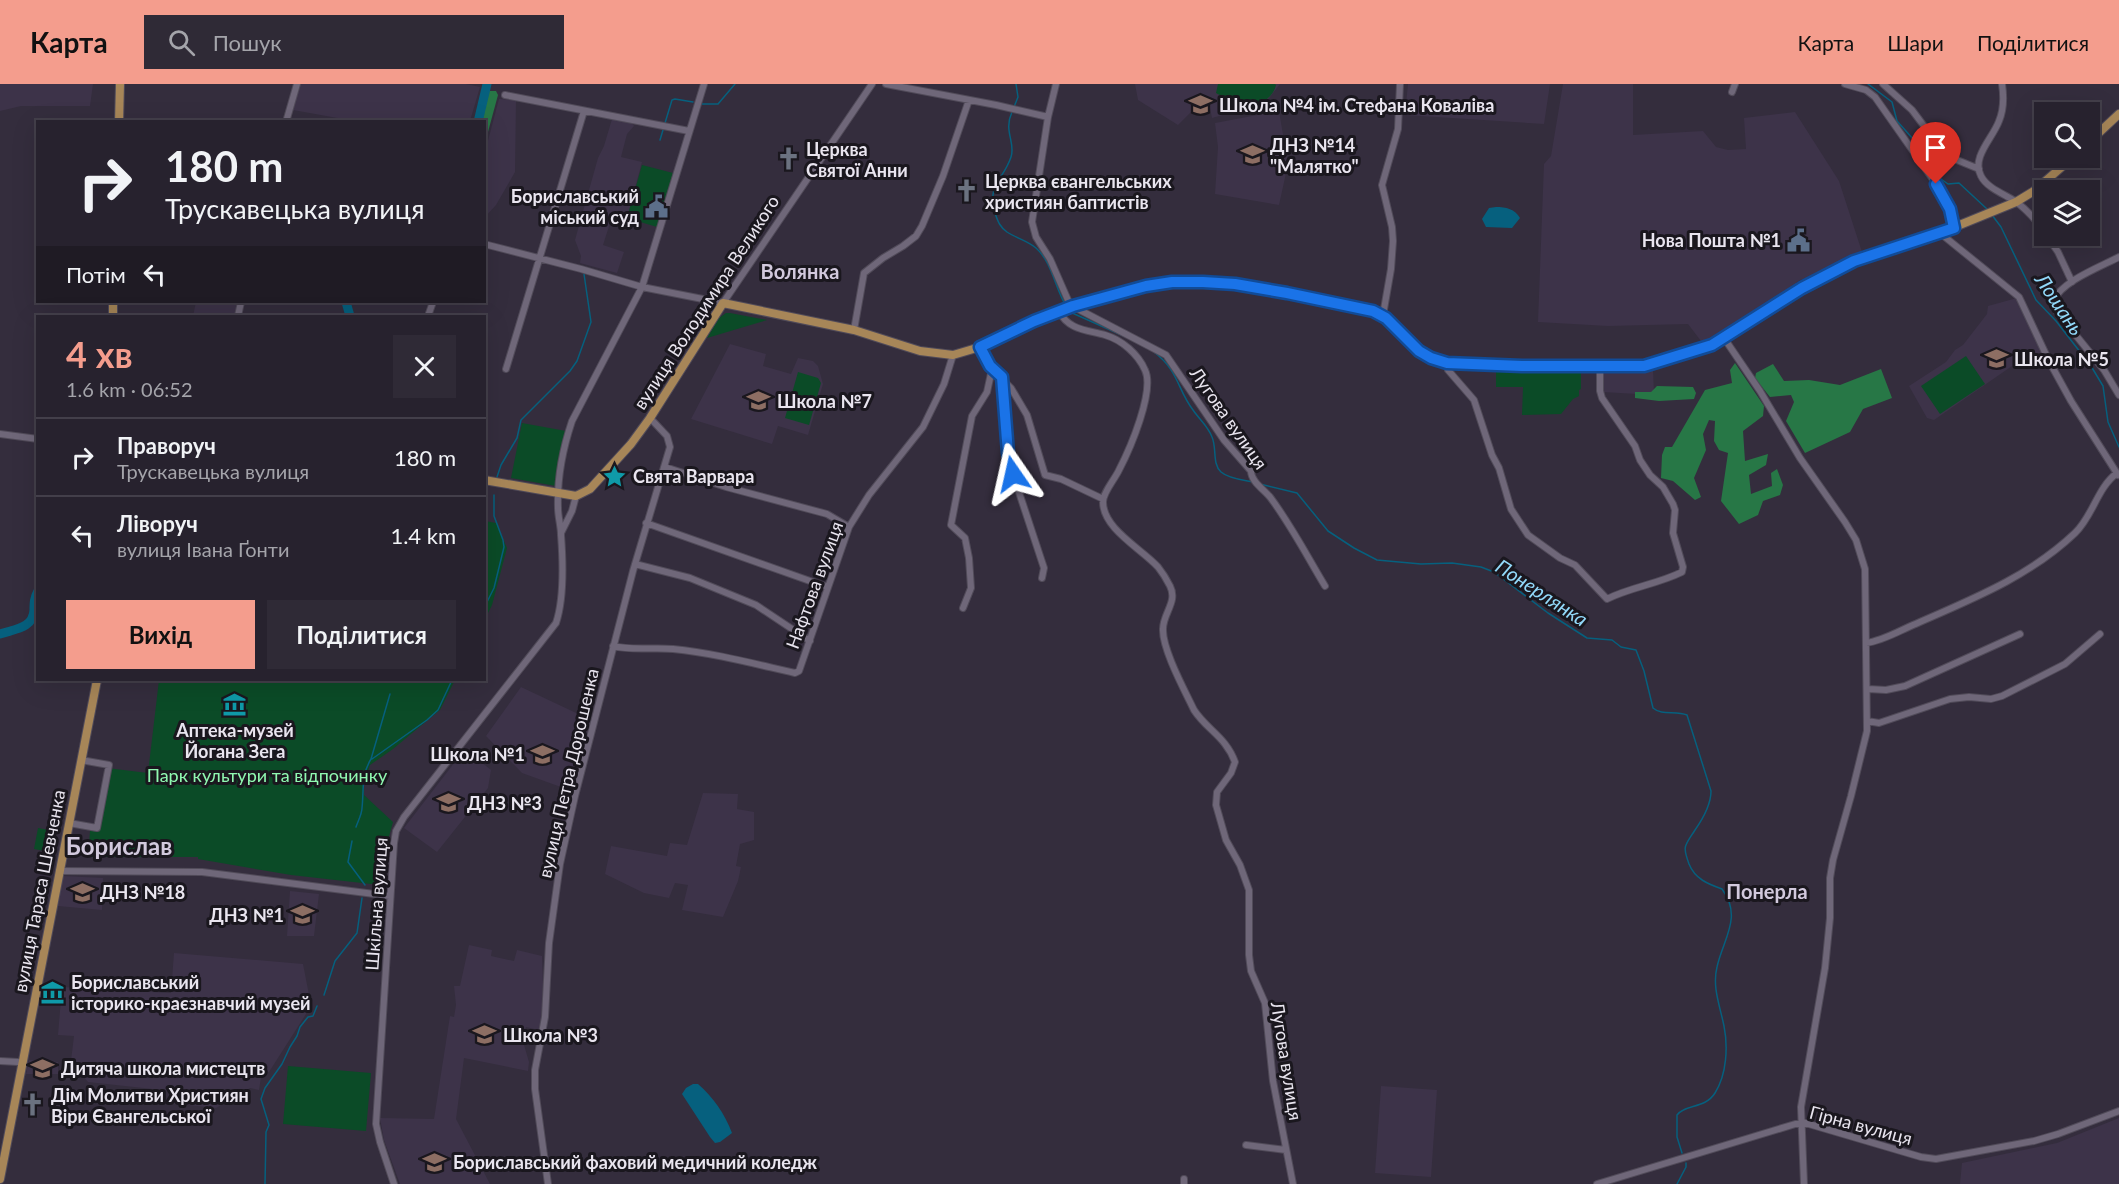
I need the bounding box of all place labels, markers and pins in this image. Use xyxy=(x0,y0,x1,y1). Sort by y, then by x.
school or university icon: Школа №4 ім. Стефана Коваліва xyxy=(1188,92,1214,118)
place label: Школа №4 ім. Стефана Коваліва xyxy=(1219,94,1494,116)
pin xyxy=(1910,122,1961,184)
place label: ДНЗ №14 "Малятко" xyxy=(1270,134,1359,177)
place label: Церква Святої Анни xyxy=(806,138,908,181)
school or university icon: ДНЗ №14 "Малятко" xyxy=(1239,142,1265,168)
church icon: Церква Святої Анни xyxy=(775,146,801,172)
place label: Церква євангельських християн баптистів xyxy=(985,170,1172,213)
church icon: Церква євангельських християн баптистів xyxy=(954,178,980,204)
place label: Бориславський міський суд xyxy=(511,185,640,228)
public building icon: Бориславський міський суд xyxy=(644,193,670,219)
public building icon: Нова Пошта №1 xyxy=(1786,227,1812,253)
place label: Нова Пошта №1 xyxy=(1642,229,1781,251)
school or university icon: Школа №5 xyxy=(1983,346,2009,372)
place label: Школа №5 xyxy=(2014,348,2109,370)
school or university icon: Школа №7 xyxy=(746,388,772,414)
place label: Школа №7 xyxy=(777,390,872,412)
place icon: Свята Варвара xyxy=(602,463,628,489)
place label: Свята Варвара xyxy=(633,465,754,487)
museum icon: Аптека-музей Йогана Зега xyxy=(222,691,248,717)
place label: Аптека-музей Йогана Зега xyxy=(175,719,294,762)
school or university icon: Школа №1 xyxy=(530,741,556,767)
place label: Школа №1 xyxy=(430,743,525,765)
school or university icon: ДНЗ №3 xyxy=(436,790,462,816)
place label: ДНЗ №3 xyxy=(467,792,542,814)
school or university icon: ДНЗ №18 xyxy=(69,879,95,905)
place label: ДНЗ №18 xyxy=(100,881,185,903)
school or university icon: ДНЗ №1 xyxy=(289,902,315,928)
place label: ДНЗ №1 xyxy=(209,904,284,926)
place label: Бориславський історико-краєзнавчий музей xyxy=(71,971,311,1014)
museum icon: Бориславський історико-краєзнавчий музей xyxy=(40,979,66,1005)
school or university icon: Школа №3 xyxy=(472,1022,498,1048)
place label: Школа №3 xyxy=(503,1024,598,1046)
school or university icon: Дитяча школа мистецтв xyxy=(30,1055,56,1081)
place label: Дитяча школа мистецтв xyxy=(61,1057,265,1079)
place label: Дім Молитви Християн Віри Євангельської xyxy=(51,1084,249,1127)
church icon: Дім Молитви Християн Віри Євангельської xyxy=(20,1092,46,1118)
school or university icon: Бориславський фаховий медичний коледж xyxy=(422,1149,448,1175)
place label: Бориславський фаховий медичний коледж xyxy=(453,1151,817,1173)

